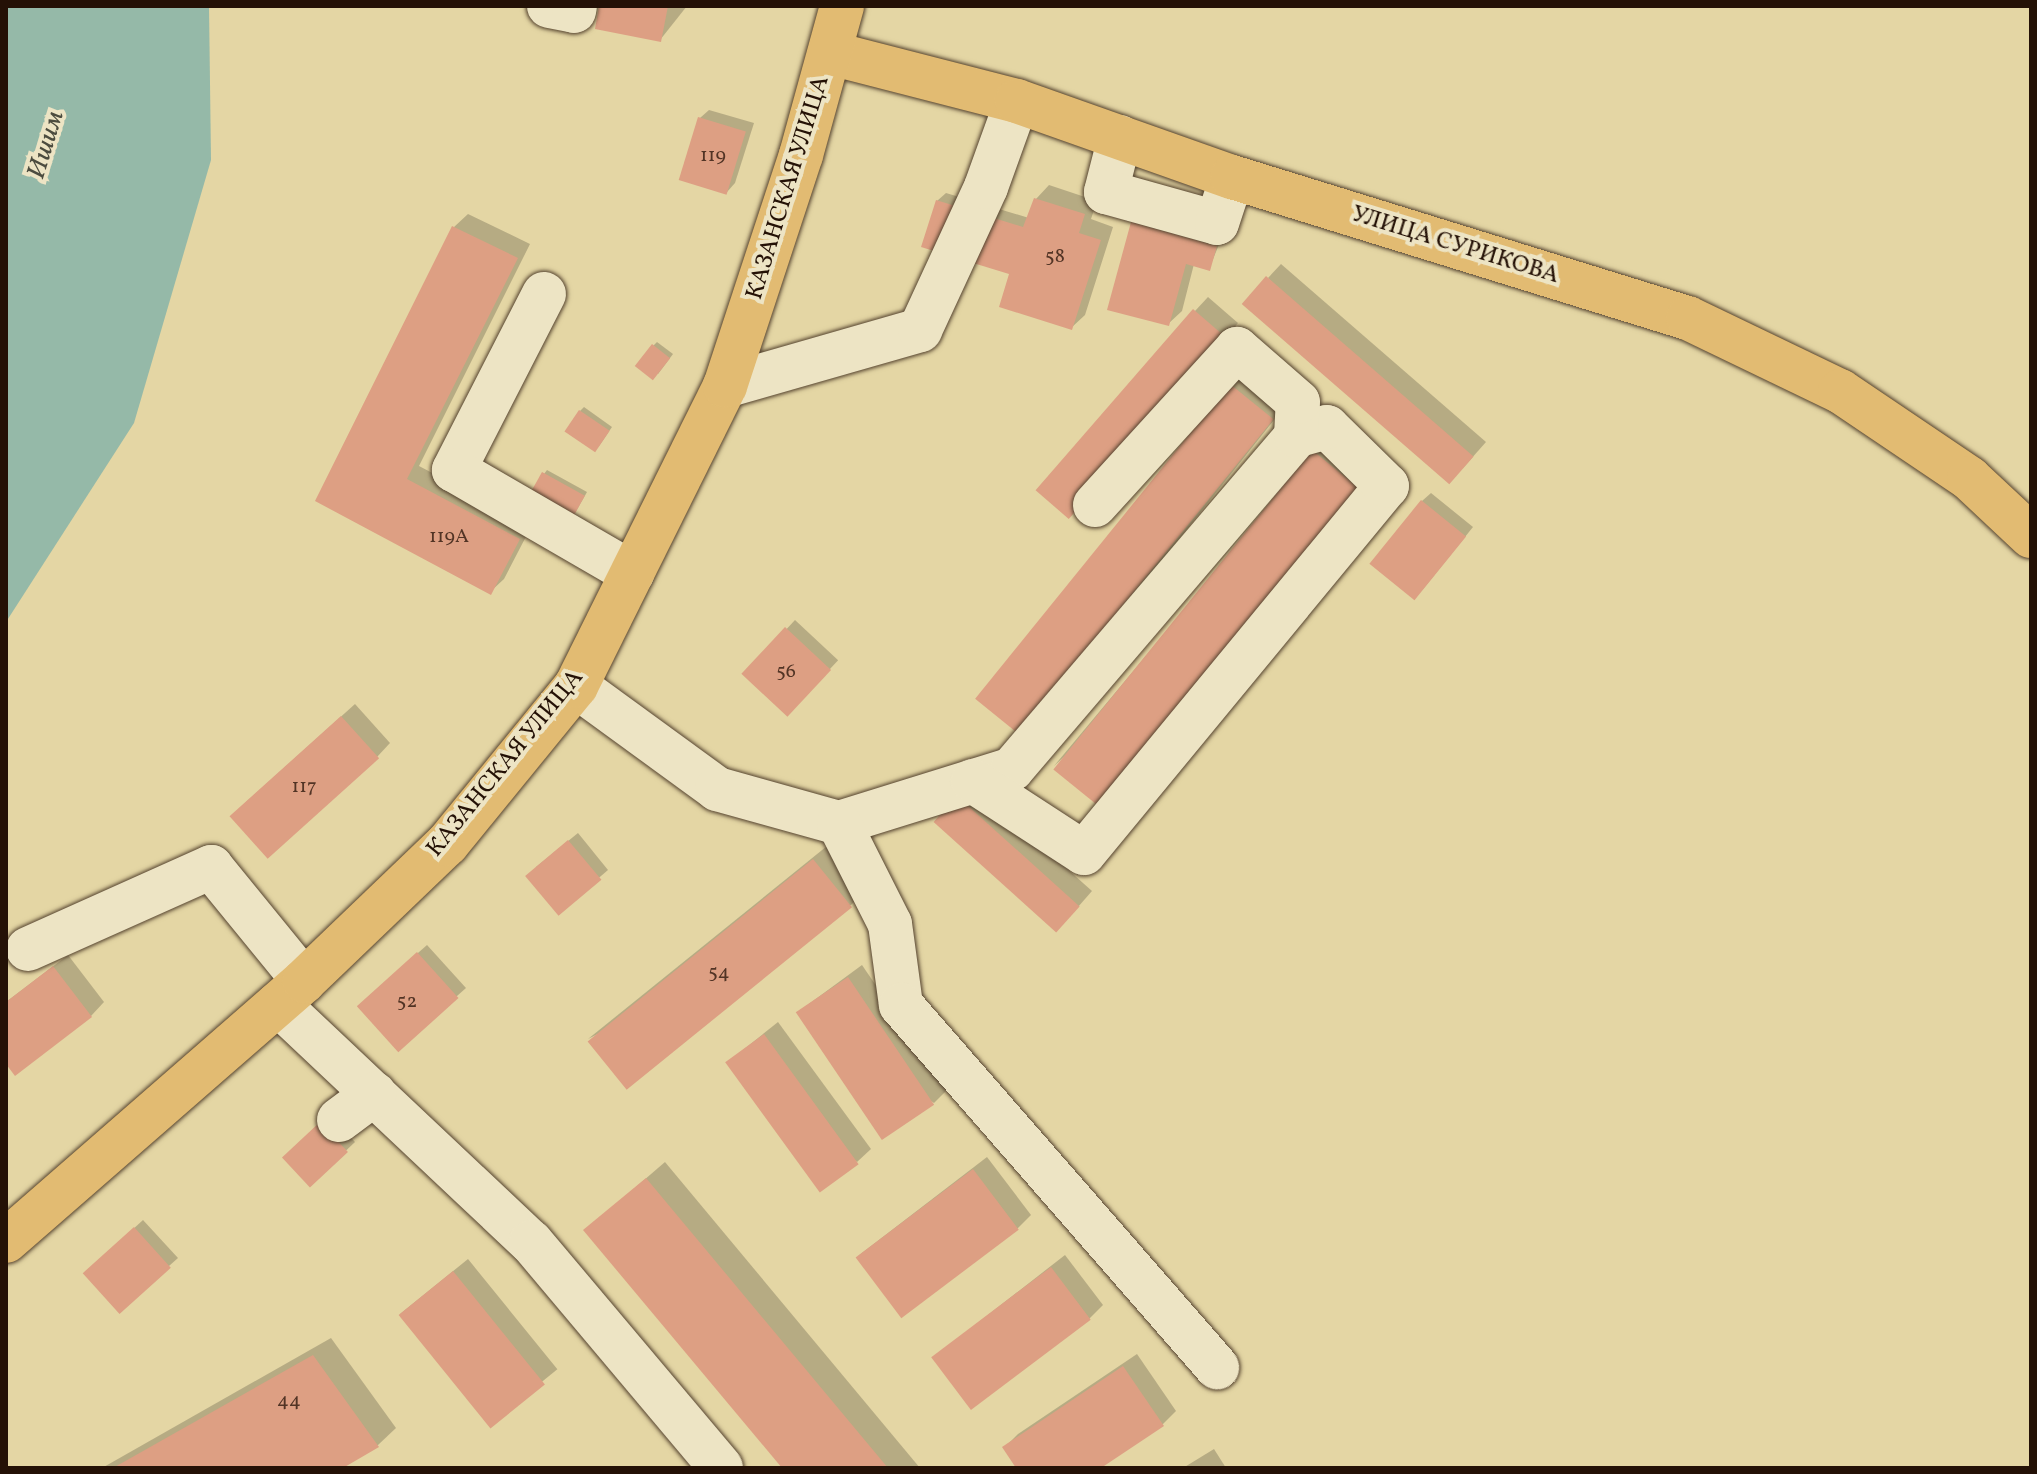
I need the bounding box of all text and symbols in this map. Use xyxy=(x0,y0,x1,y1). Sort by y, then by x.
street label: КАЗАНСКАЯ УЛИЦА xyxy=(741,73,837,303)
water label: Ишим xyxy=(22,107,72,183)
house number: 119 xyxy=(700,144,726,168)
street label: УЛИЦА СУРИКОВА xyxy=(1348,201,1562,291)
house number: 58 xyxy=(1045,245,1065,269)
house number: 119А xyxy=(429,525,469,549)
house number: 56 xyxy=(776,660,796,684)
street label: КАЗАНСКАЯ УЛИЦА xyxy=(422,665,590,863)
house number: 117 xyxy=(291,775,317,799)
house number: 54 xyxy=(708,961,730,985)
house number: 52 xyxy=(397,990,417,1014)
house number: 44 xyxy=(277,1389,301,1413)

